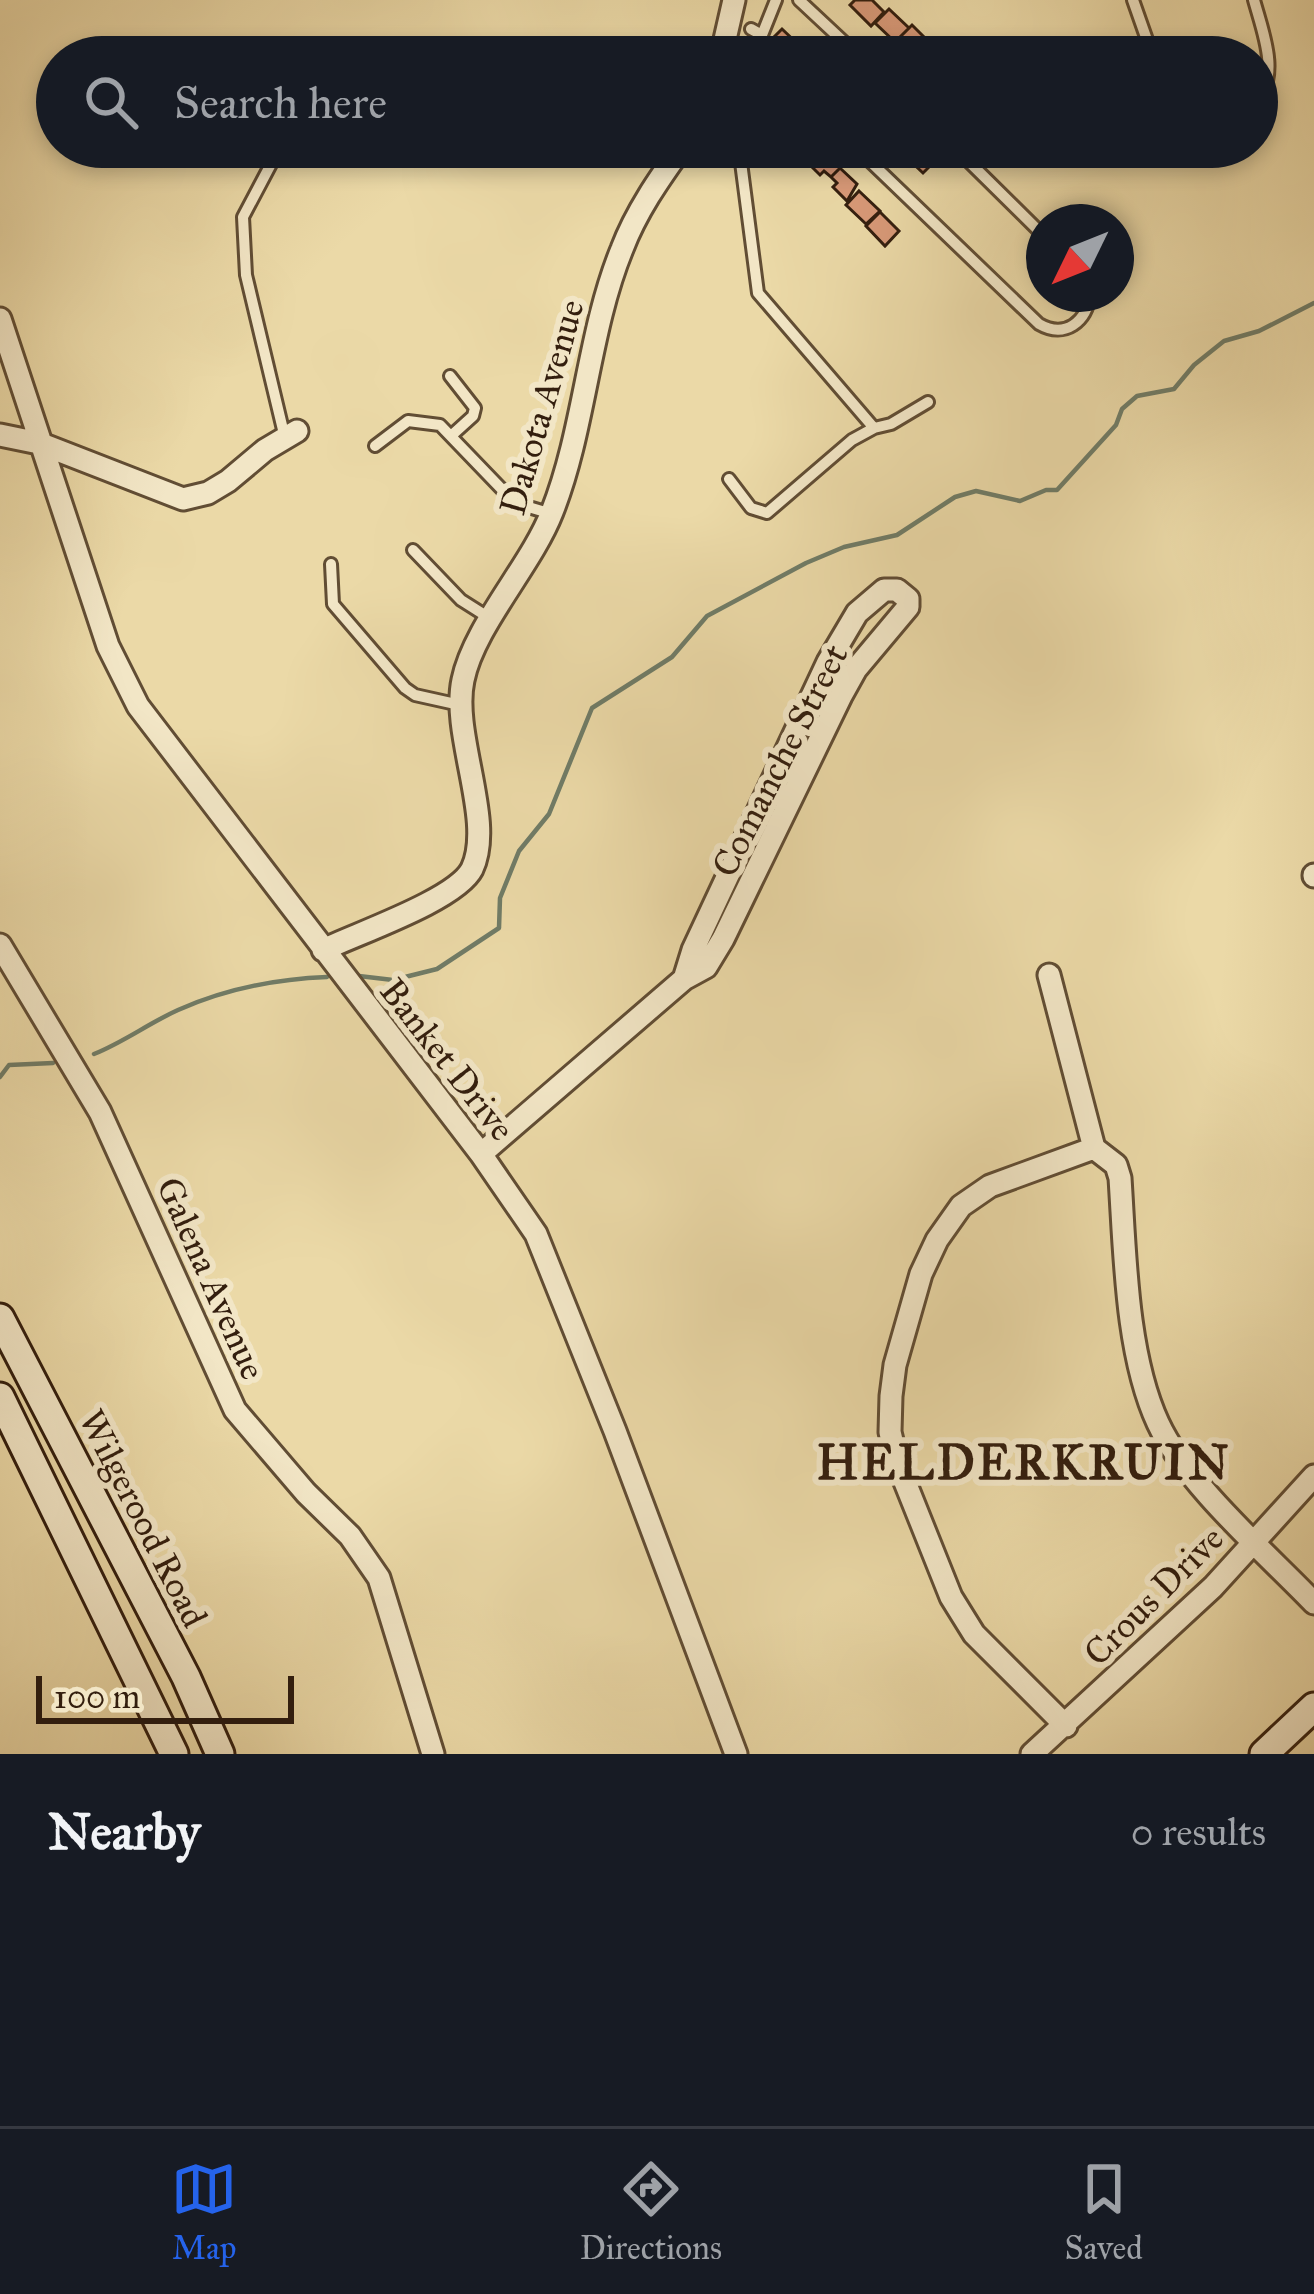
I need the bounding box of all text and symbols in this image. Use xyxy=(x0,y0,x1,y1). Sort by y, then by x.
search box xyxy=(36,36,1278,168)
icon: search xyxy=(78,69,144,135)
text: Search here xyxy=(174,75,387,130)
north arrow xyxy=(1026,204,1134,312)
street label: Dakota Avenue xyxy=(490,294,594,520)
street label: Comanche Street xyxy=(702,637,858,884)
street label: Banket Drive xyxy=(370,970,524,1149)
street label: Galena Avenue xyxy=(147,1170,275,1386)
street label: Wilgerood Road xyxy=(69,1402,217,1635)
district label: HELDERKRUIN xyxy=(816,1433,1232,1492)
street label: Crous Drive xyxy=(1075,1517,1233,1675)
scale bar xyxy=(36,1670,294,1723)
text: 100 m xyxy=(54,1677,140,1717)
text: Nearby xyxy=(48,1801,200,1863)
text: 0 results xyxy=(1131,1808,1266,1856)
tab: Map xyxy=(171,2156,237,2268)
tab: Directions xyxy=(580,2156,722,2268)
tab: Saved xyxy=(1064,2156,1143,2268)

